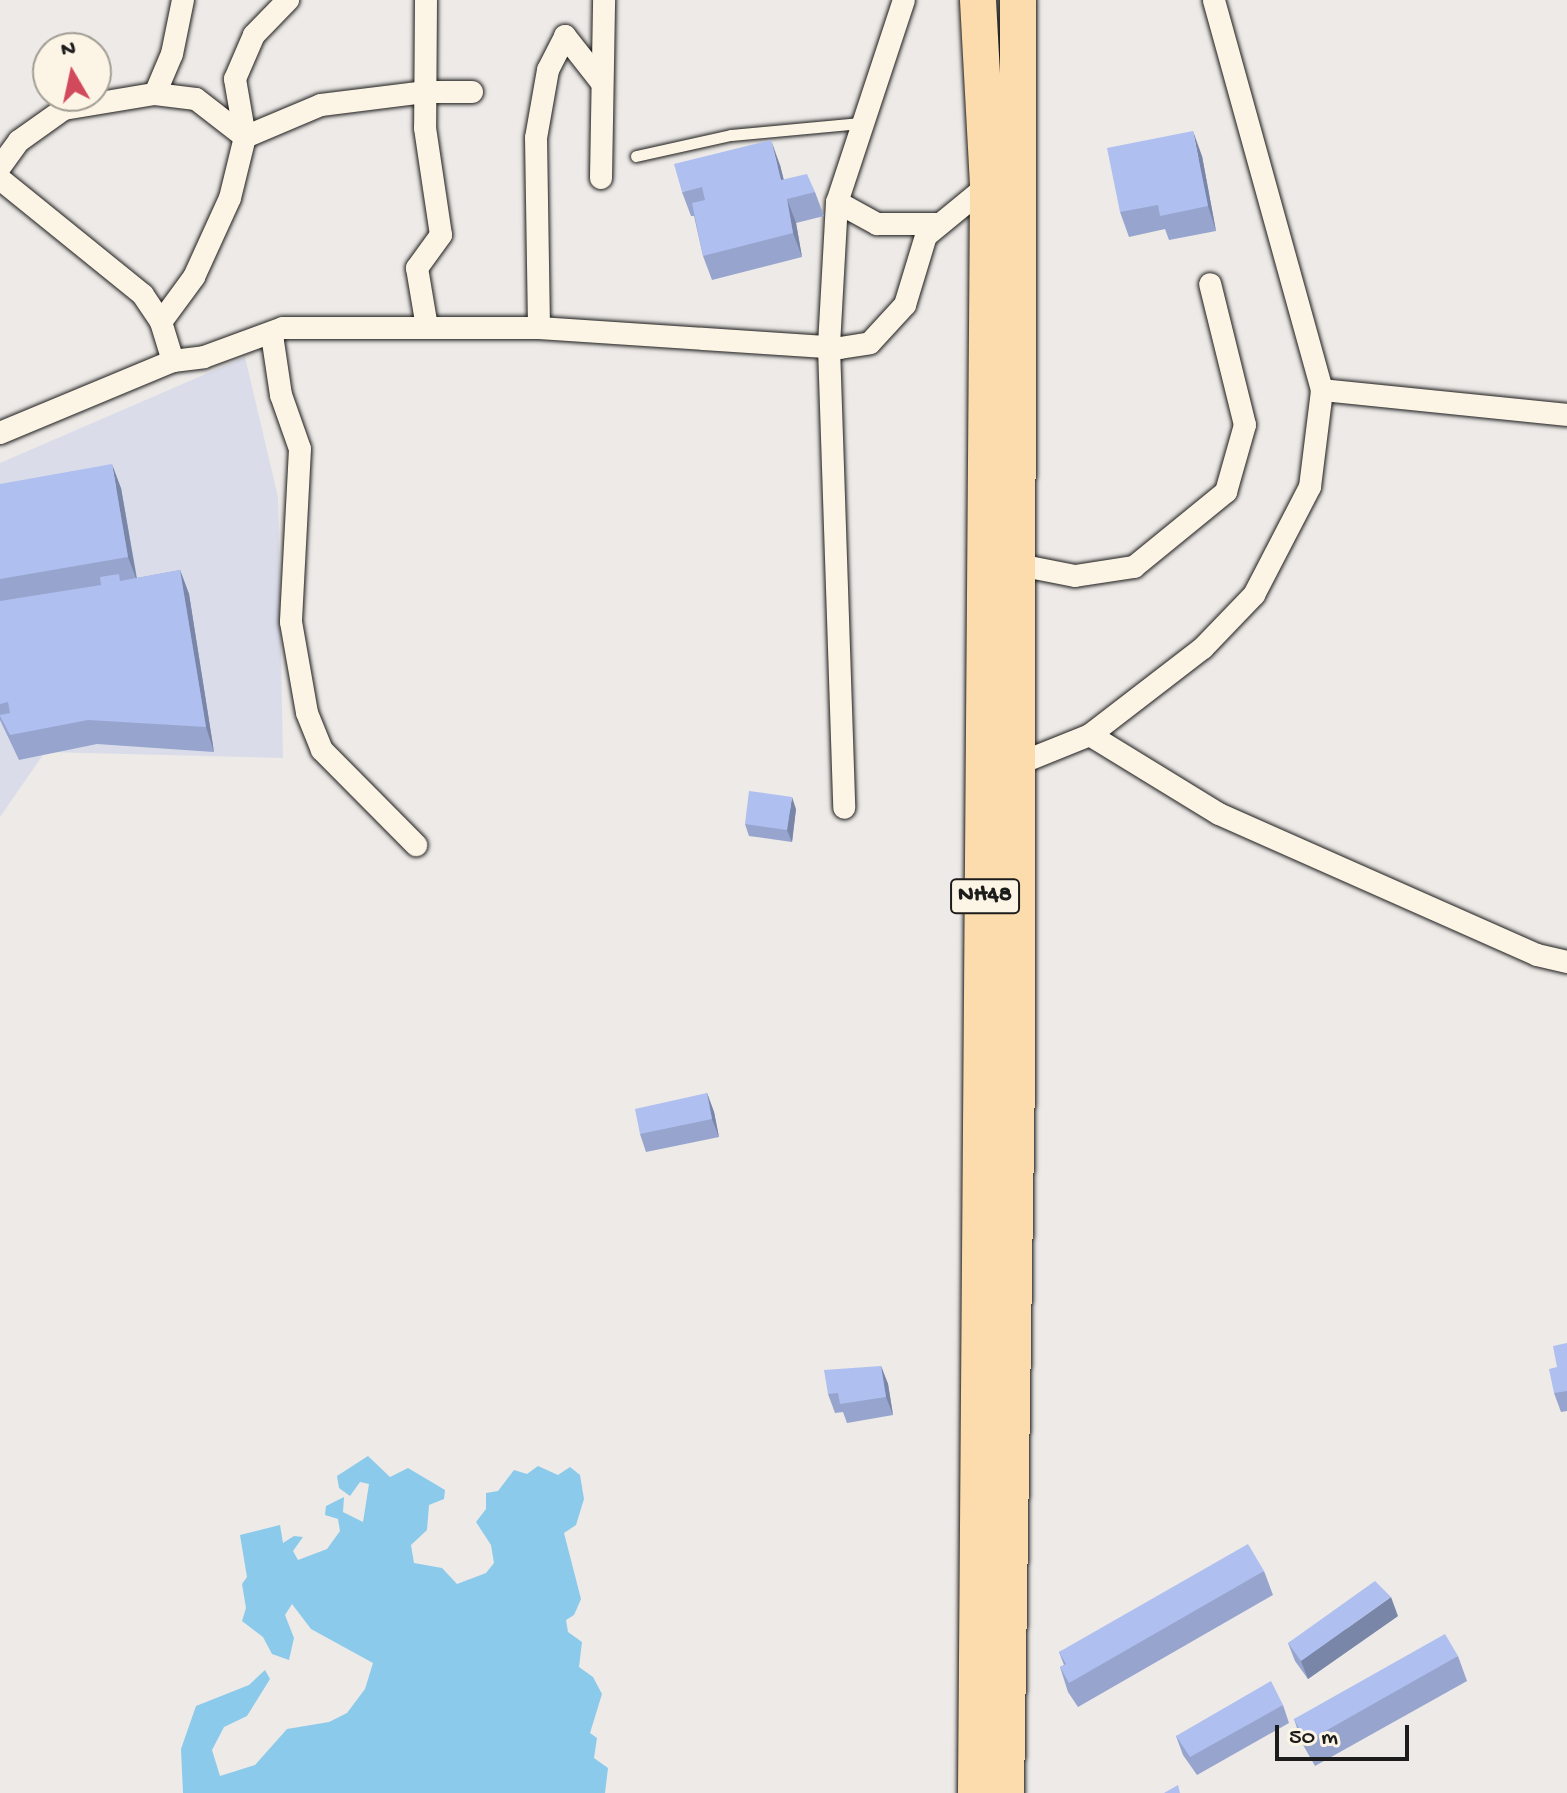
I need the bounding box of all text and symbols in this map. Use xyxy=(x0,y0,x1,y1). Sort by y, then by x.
north arrow xyxy=(32,32,112,112)
text: N xyxy=(59,36,78,64)
road number: NH48 xyxy=(949,876,1021,916)
scale bar xyxy=(1279,1709,1413,1759)
text: 50 m xyxy=(1289,1724,1338,1753)

